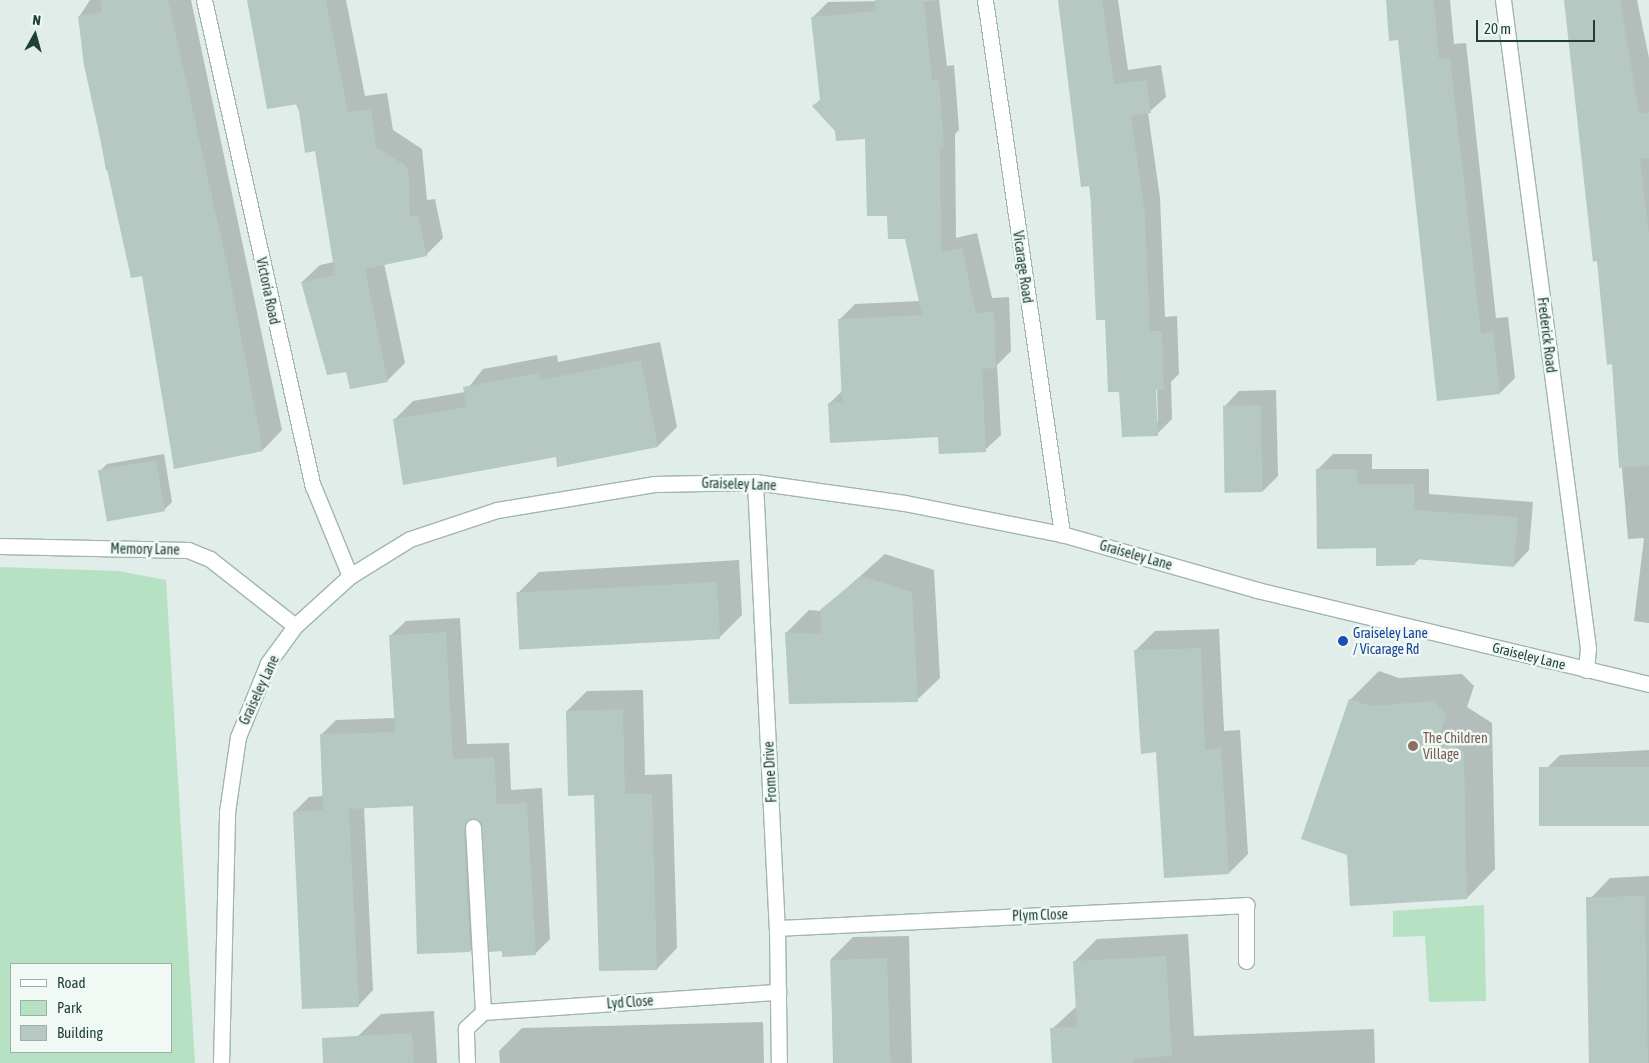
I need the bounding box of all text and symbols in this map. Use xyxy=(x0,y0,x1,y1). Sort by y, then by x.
north arrow xyxy=(10,10,60,60)
scale bar xyxy=(1479,10,1598,42)
text: N xyxy=(32,12,42,29)
text: 20 m xyxy=(1484,20,1511,37)
street label: Vicarage Road xyxy=(1010,230,1036,304)
street label: Victoria Road xyxy=(253,256,283,326)
street label: Frederick Road xyxy=(1534,296,1560,374)
street label: Graiseley Lane xyxy=(701,474,777,494)
street label: Graiseley Lane xyxy=(1098,537,1174,573)
street label: Memory Lane xyxy=(110,540,180,558)
place label: Graiseley Lane / Vicarage Rd xyxy=(1353,625,1428,658)
marker: Graiseley Lane / Vicarage Rd xyxy=(1337,635,1349,647)
street label: Graiseley Lane xyxy=(1491,639,1567,673)
street label: Graiseley Lane xyxy=(236,653,282,727)
place label: The Children Village xyxy=(1423,730,1488,762)
marker: The Children Village xyxy=(1407,740,1419,752)
street label: Frome Drive xyxy=(760,741,780,803)
street label: Plym Close xyxy=(1012,906,1068,924)
legend xyxy=(10,963,172,1053)
text: Road xyxy=(57,974,86,991)
street label: Lyd Close xyxy=(606,992,654,1012)
text: Park xyxy=(57,999,82,1016)
text: Building xyxy=(57,1024,103,1041)

